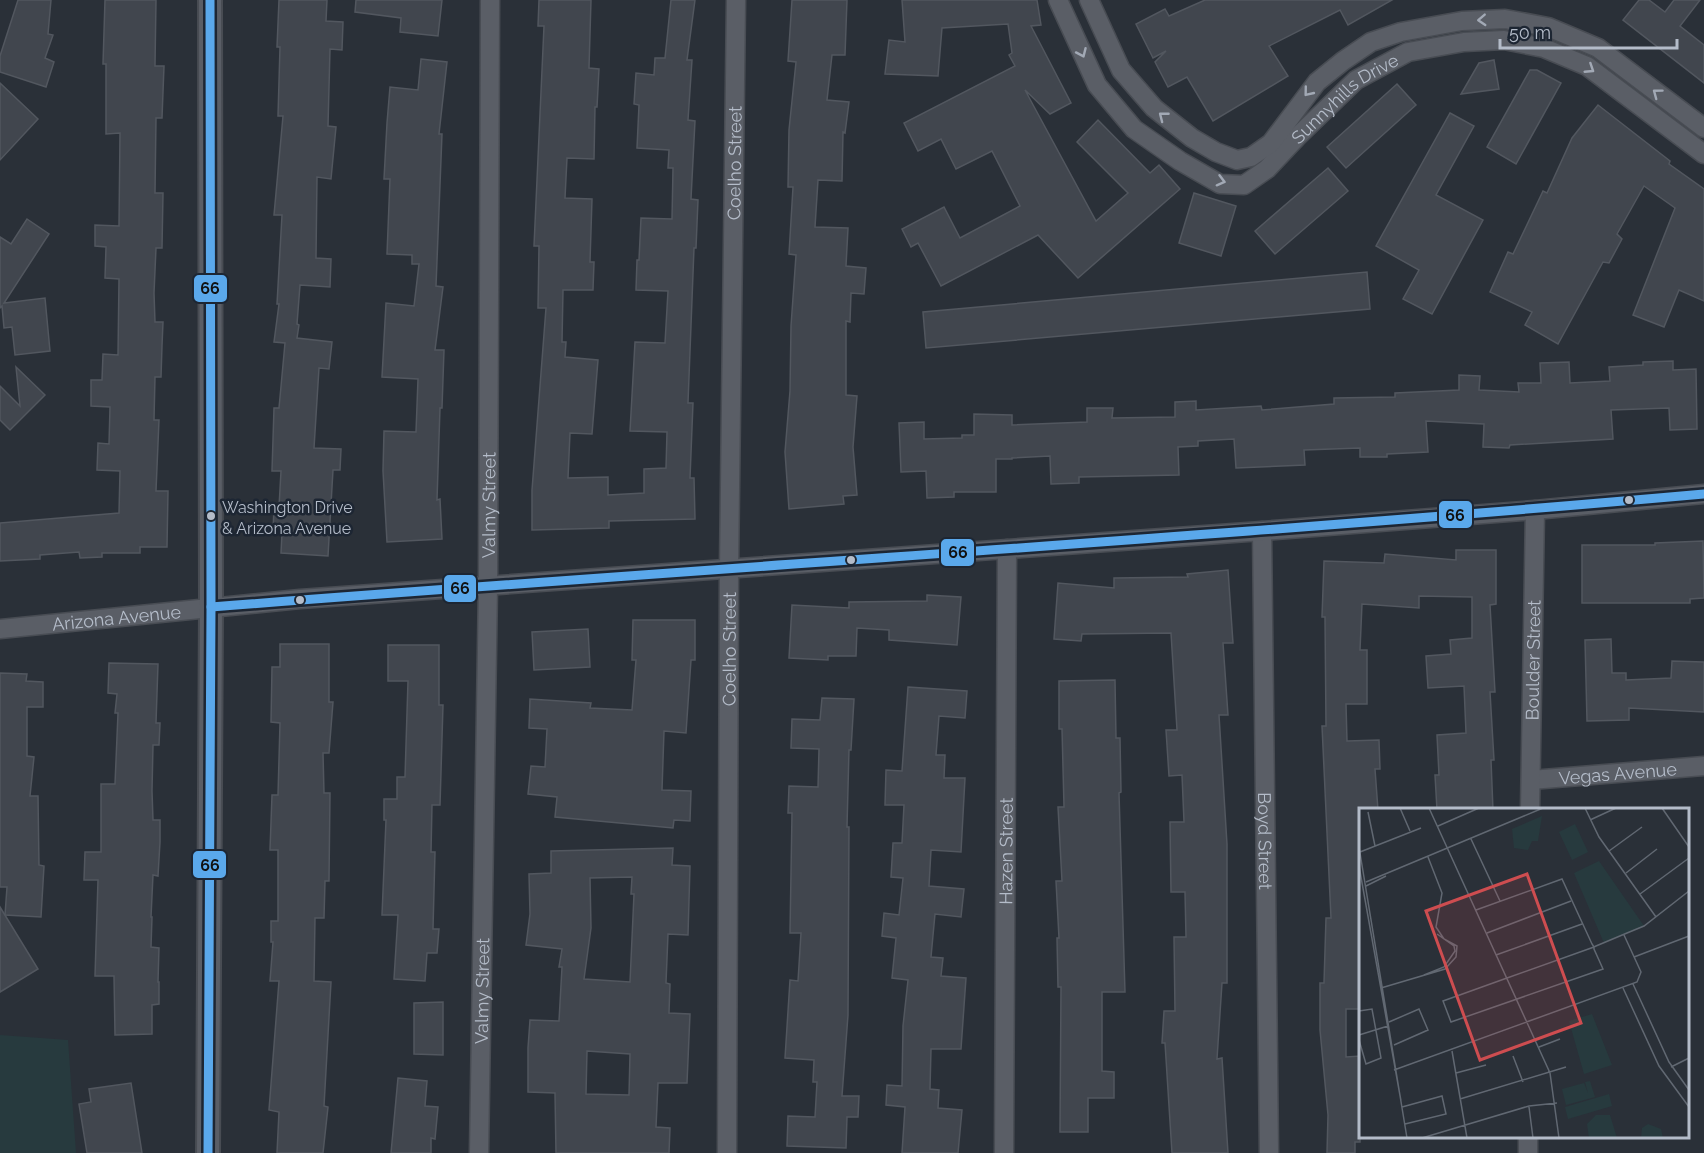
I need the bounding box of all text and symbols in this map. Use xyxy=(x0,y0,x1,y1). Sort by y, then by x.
scale bar xyxy=(1500,12,1677,50)
one-way arrow xyxy=(1478,13,1487,26)
text: 50 m xyxy=(1509,22,1551,43)
one-way arrow xyxy=(1075,47,1087,58)
street label: Sunnyhills Drive xyxy=(1286,49,1402,148)
one-way arrow xyxy=(1584,62,1594,74)
one-way arrow xyxy=(1305,86,1316,97)
one-way arrow xyxy=(1653,89,1664,100)
street label: Coelho Street xyxy=(723,106,745,220)
one-way arrow xyxy=(1159,112,1170,123)
one-way arrow xyxy=(1216,174,1226,187)
line badge: 66 xyxy=(193,274,228,303)
text: 66 xyxy=(200,279,220,298)
street label: Valmy Street xyxy=(478,452,499,558)
unlabelled marker xyxy=(1623,494,1635,506)
place label: Washington Drive & Arizona Avenue xyxy=(222,498,353,538)
line badge: 66 xyxy=(1438,500,1473,529)
text: 66 xyxy=(1445,506,1465,525)
marker: Washington Drive & Arizona Avenue xyxy=(205,510,217,522)
line badge: 66 xyxy=(940,538,975,567)
text: 66 xyxy=(948,543,968,562)
unlabelled marker xyxy=(845,554,857,566)
line badge: 66 xyxy=(443,574,477,603)
text: 66 xyxy=(450,579,470,598)
street label: Coelho Street xyxy=(718,592,739,706)
unlabelled marker xyxy=(294,594,306,606)
street label: Arizona Avenue xyxy=(51,600,182,634)
street label: Boulder Street xyxy=(1521,600,1544,720)
street label: Vegas Avenue xyxy=(1558,758,1678,788)
street label: Boyd Street xyxy=(1254,792,1277,890)
street label: Hazen Street xyxy=(995,797,1016,905)
inset map xyxy=(1359,808,1689,1138)
line badge: 66 xyxy=(192,850,227,879)
text: 66 xyxy=(200,856,220,875)
street label: Valmy Street xyxy=(470,938,493,1044)

